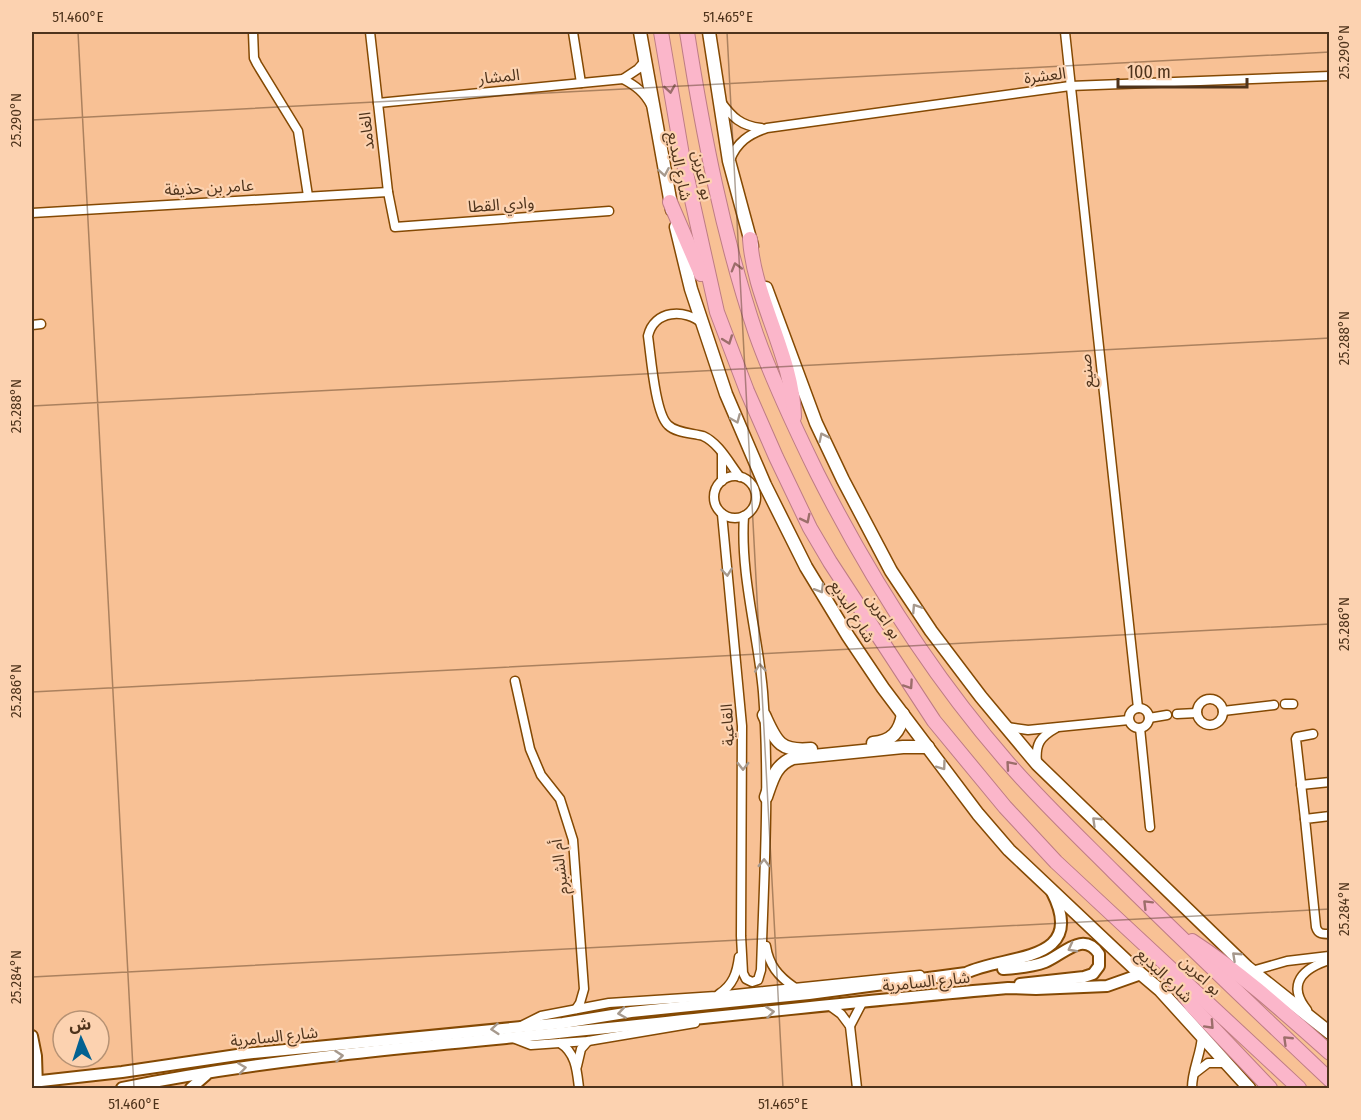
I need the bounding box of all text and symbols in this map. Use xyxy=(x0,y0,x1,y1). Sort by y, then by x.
text: 51.460°E xyxy=(52,8,104,26)
text: 51.465°E xyxy=(703,8,753,26)
text: 25.290°N xyxy=(1335,25,1353,79)
scale bar xyxy=(1118,51,1247,89)
text: 100 m xyxy=(1127,61,1171,83)
street label: العشرة xyxy=(1023,64,1067,87)
street label: المشار xyxy=(476,65,521,88)
one-way arrow xyxy=(663,84,676,94)
text: 25.290°N xyxy=(7,93,25,147)
street label: الغامد xyxy=(355,111,378,151)
street label: شارع البديع xyxy=(661,130,696,203)
street label: بو اعرين xyxy=(688,149,717,201)
one-way arrow xyxy=(657,167,670,177)
street label: عامر بن حذيفة xyxy=(164,176,254,199)
street label: وادي القطا xyxy=(467,193,535,219)
one-way arrow xyxy=(731,262,743,273)
text: 25.288°N xyxy=(1335,311,1353,365)
one-way arrow xyxy=(720,335,733,345)
street label: صنيع xyxy=(1075,353,1101,389)
text: 25.288°N xyxy=(7,379,25,433)
one-way arrow xyxy=(729,413,741,424)
one-way arrow xyxy=(818,433,830,444)
one-way arrow xyxy=(799,513,810,523)
one-way arrow xyxy=(720,568,733,577)
street label: شارع البديع xyxy=(823,576,879,648)
one-way arrow xyxy=(812,583,824,593)
street label: بو اعرين xyxy=(862,590,905,642)
text: 25.286°N xyxy=(1335,597,1353,651)
one-way arrow xyxy=(912,604,923,615)
one-way arrow xyxy=(755,663,767,673)
text: 25.286°N xyxy=(7,664,25,718)
one-way arrow xyxy=(902,678,913,689)
street label: القاعية xyxy=(717,703,738,747)
one-way arrow xyxy=(935,760,946,771)
one-way arrow xyxy=(1006,761,1017,772)
one-way arrow xyxy=(737,762,749,771)
one-way arrow xyxy=(1092,817,1103,828)
street label: أم الشبرم xyxy=(547,838,575,896)
one-way arrow xyxy=(758,858,771,867)
text: 25.284°N xyxy=(1335,882,1353,936)
one-way arrow xyxy=(1143,901,1154,912)
one-way arrow xyxy=(1067,941,1078,952)
street label: شارع البديع xyxy=(1131,944,1197,1009)
text: 25.284°N xyxy=(7,950,25,1004)
street label: بو اعرين xyxy=(1176,951,1225,999)
one-way arrow xyxy=(1232,953,1243,964)
street label: شارع السامرية xyxy=(881,967,971,999)
one-way arrow xyxy=(766,1006,775,1019)
one-way arrow xyxy=(617,1007,627,1019)
north arrow xyxy=(51,1009,111,1069)
text: ش xyxy=(69,1014,92,1035)
one-way arrow xyxy=(1203,1017,1214,1028)
street label: شارع السامرية xyxy=(229,1022,319,1054)
one-way arrow xyxy=(490,1022,499,1035)
one-way arrow xyxy=(1283,1036,1294,1047)
one-way arrow xyxy=(335,1051,344,1063)
one-way arrow xyxy=(237,1063,246,1075)
text: 51.460°E xyxy=(108,1095,160,1113)
text: 51.465°E xyxy=(758,1095,808,1113)

